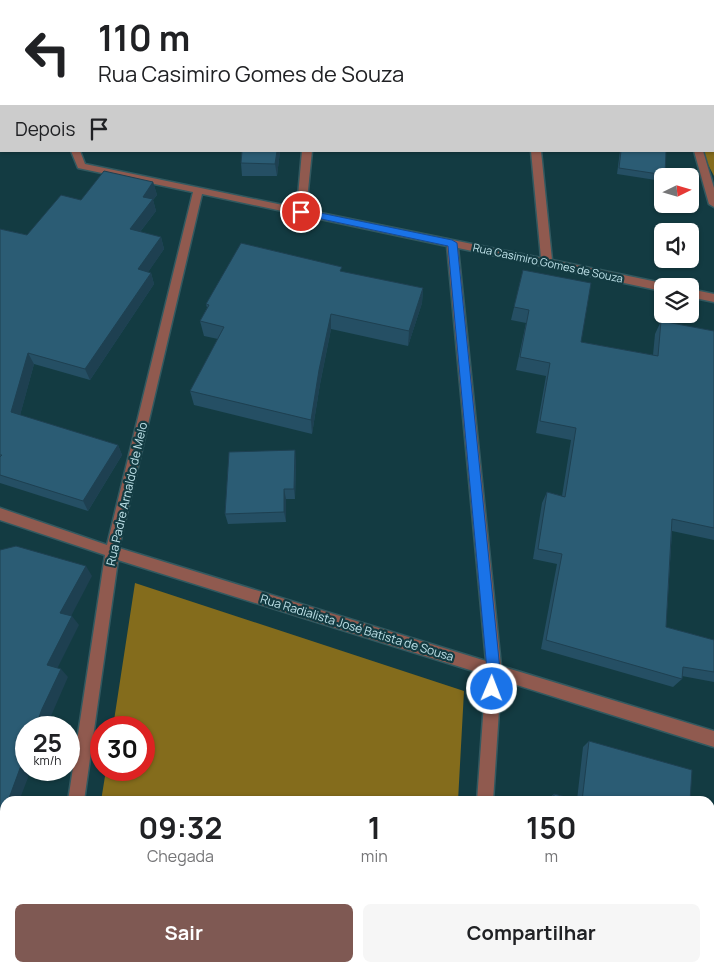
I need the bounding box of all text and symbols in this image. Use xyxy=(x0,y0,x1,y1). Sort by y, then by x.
text: 110 m xyxy=(98,14,190,62)
icon: left xyxy=(15,20,80,85)
text: Rua Casimiro Gomes de Souza xyxy=(98,59,404,89)
icon: arrive xyxy=(85,115,113,143)
text: Depois xyxy=(15,116,75,142)
north arrow xyxy=(654,168,699,212)
map controls xyxy=(654,168,699,323)
pin xyxy=(280,191,322,233)
icon: arrive xyxy=(287,198,315,226)
button: sound xyxy=(654,223,699,268)
street label: Rua Casimiro Gomes de Souza xyxy=(472,239,625,286)
button: layers xyxy=(654,278,699,323)
street label: Rua Padre Arnaldo de Melo xyxy=(102,420,151,567)
street label: Rua Radialista José Batista de Sousa xyxy=(258,590,456,665)
position arrow xyxy=(465,662,517,714)
speed limit sign: 30 xyxy=(90,716,155,781)
text: 25 xyxy=(33,725,62,760)
text: km/h xyxy=(34,752,61,769)
text: 09:32 xyxy=(138,807,222,848)
text: 1 xyxy=(368,807,381,848)
text: 150 xyxy=(526,807,577,848)
text: Chegada xyxy=(147,845,214,867)
text: min xyxy=(361,845,388,867)
text: m xyxy=(545,845,558,867)
button: Sair xyxy=(15,904,353,962)
button: Compartilhar xyxy=(363,904,700,962)

